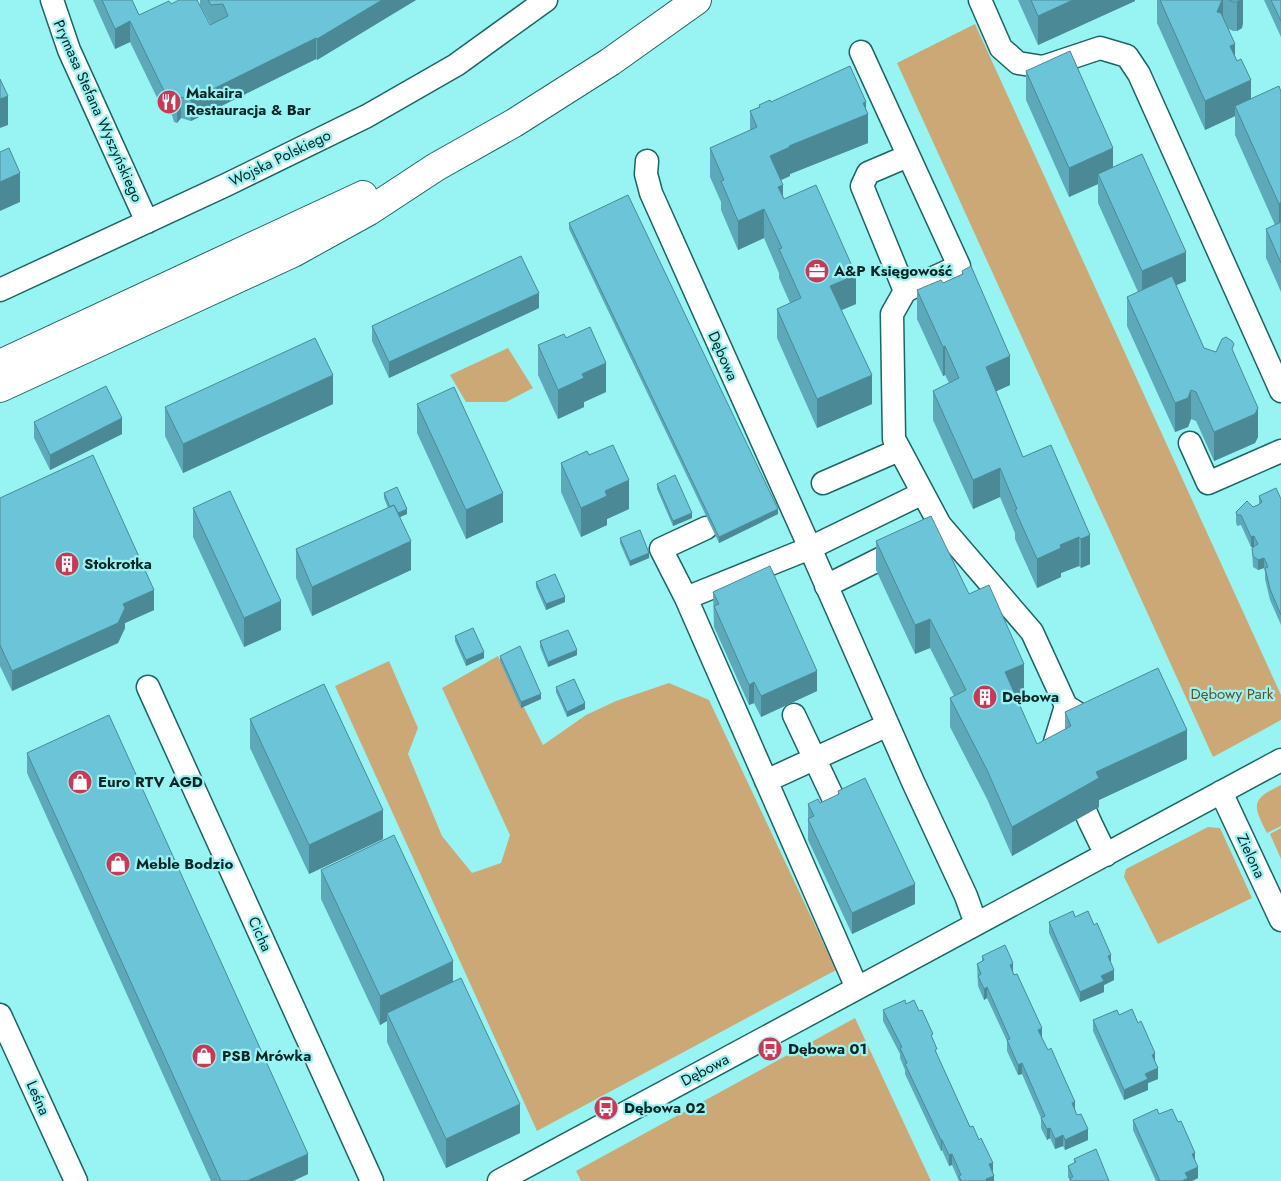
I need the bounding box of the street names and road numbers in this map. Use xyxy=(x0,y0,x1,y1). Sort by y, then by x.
street label: Prymasa Stefana Wyszyńskiego xyxy=(48,16,148,206)
street label: Wojska Polskiego xyxy=(226,124,334,192)
street label: Dębowa xyxy=(702,328,744,384)
street label: Zielona xyxy=(1231,830,1271,882)
street label: Cicha xyxy=(243,913,277,955)
street label: Dębowa xyxy=(677,1048,733,1092)
street label: Leśna xyxy=(21,1077,55,1119)

